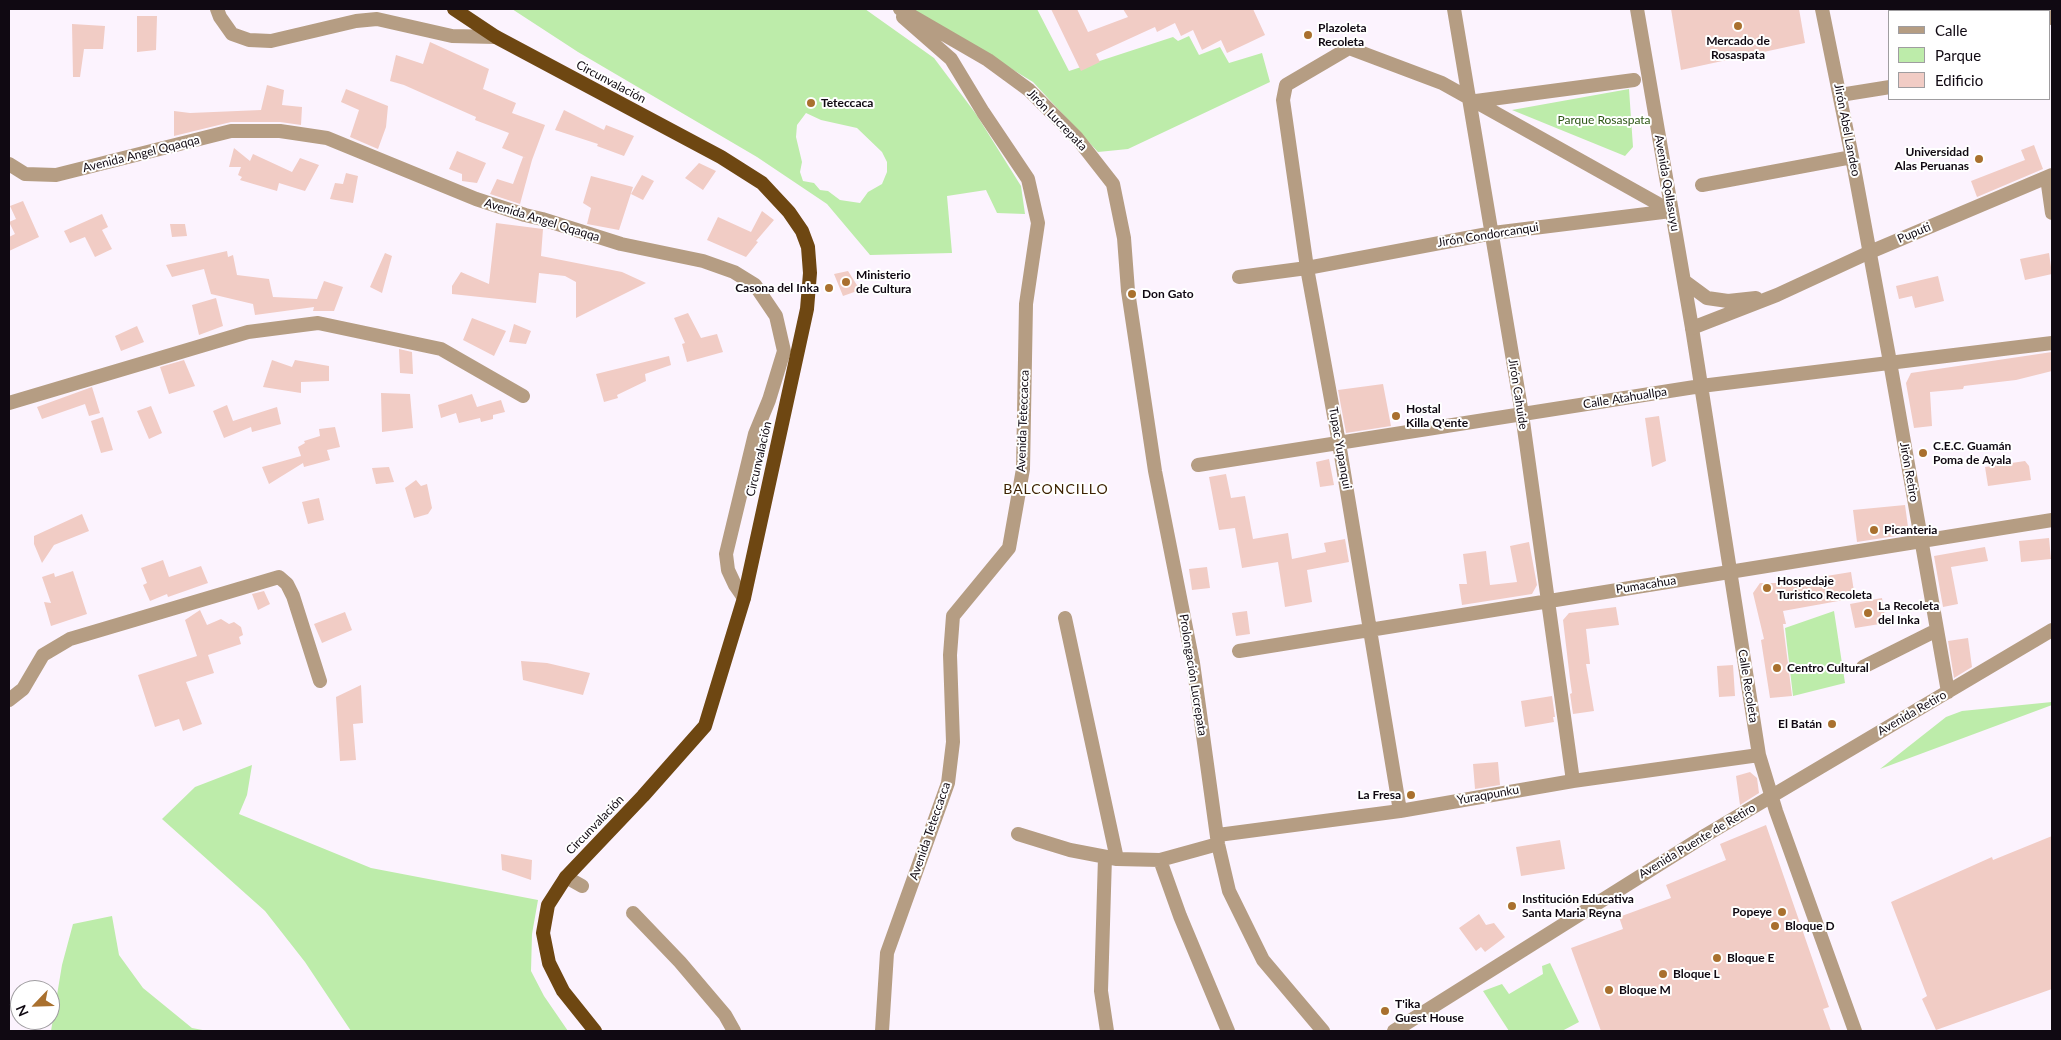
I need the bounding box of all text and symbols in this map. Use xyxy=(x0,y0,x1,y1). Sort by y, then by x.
legend xyxy=(1888,10,2051,100)
marker: Mercado de Rosaspata xyxy=(1732,20,1744,32)
place label: Plazoleta Recoleta xyxy=(1318,21,1367,49)
text: Calle xyxy=(1935,21,1967,39)
marker: Plazoleta Recoleta xyxy=(1302,29,1314,41)
place label: Mercado de Rosaspata xyxy=(1706,34,1770,62)
text: Parque xyxy=(1935,46,1981,64)
street label: Circunvalación xyxy=(574,58,648,106)
text: Edificio xyxy=(1935,71,1983,89)
street label: Jirón Abel Landeo xyxy=(1831,82,1863,178)
street label: Jirón Lucrepata xyxy=(1024,86,1090,154)
place label: Teteccaca xyxy=(821,96,873,110)
marker: Teteccaca xyxy=(805,97,817,109)
park label: Parque Rosaspata xyxy=(1557,113,1651,127)
street label: Avenida Angel Qqaqqa xyxy=(81,132,201,176)
street label: Avenida Qollasuyu xyxy=(1651,133,1683,233)
place label: Universidad Alas Peruanas xyxy=(1894,145,1969,173)
marker: Universidad Alas Peruanas xyxy=(1973,153,1985,165)
street label: Avenida Angel Qqaqqa xyxy=(482,196,602,244)
street label: Jirón Condorcanqui xyxy=(1436,220,1540,250)
street label: Puputi xyxy=(1895,220,1933,246)
place label: Ministerio de Cultura xyxy=(856,268,911,296)
marker: Ministerio de Cultura xyxy=(840,276,852,288)
place label: Casona del Inka xyxy=(735,281,819,295)
marker: Casona del Inka xyxy=(823,282,835,294)
place label: Don Gato xyxy=(1142,287,1194,301)
marker: Don Gato xyxy=(1126,288,1138,300)
street label: Jirón Cahuide xyxy=(1505,357,1531,431)
street label: Avenida Teteccacca xyxy=(1014,370,1032,472)
street label: Calle Atahuallpa xyxy=(1582,384,1668,412)
place label: Hostal Killa Q'ente xyxy=(1406,402,1468,430)
street label: Tupac Yupanqui xyxy=(1326,406,1354,490)
marker: Hostal Killa Q'ente xyxy=(1390,410,1402,422)
street label: Circunvalación xyxy=(743,420,775,498)
place label: C.E.C. Guamán Poma de Ayala xyxy=(1933,439,2011,467)
street label: Jirón Retiro xyxy=(1897,441,1921,503)
marker: C.E.C. Guamán Poma de Ayala xyxy=(1917,447,1929,459)
district label: BALCONCILLO xyxy=(1002,481,1110,497)
place label: Picanteria xyxy=(1884,523,1937,537)
marker: Picanteria xyxy=(1868,524,1880,536)
street label: Pumacahua xyxy=(1615,573,1677,597)
place label: Hospedaje Turistico Recoleta xyxy=(1777,574,1872,602)
marker: Hospedaje Turistico Recoleta xyxy=(1761,582,1773,594)
place label: La Recoleta del Inka xyxy=(1878,599,1939,627)
marker: La Recoleta del Inka xyxy=(1862,607,1874,619)
street label: Prolongación Lucrepata xyxy=(1176,613,1210,737)
street label: Calle Recoleta xyxy=(1735,648,1761,724)
place label: Centro Cultural xyxy=(1787,661,1869,675)
marker: Centro Cultural xyxy=(1771,662,1783,674)
street label: Avenida Retiro xyxy=(1875,687,1949,739)
place label: El Batán xyxy=(1778,717,1822,731)
marker: El Batán xyxy=(1826,718,1838,730)
street label: Avenida Teteccacca xyxy=(907,780,953,882)
street label: Yuraqpunku xyxy=(1456,782,1520,808)
place label: La Fresa xyxy=(1357,788,1401,802)
marker: La Fresa xyxy=(1405,789,1417,801)
street label: Circunvalación xyxy=(563,792,627,858)
street label: Avenida Puente de Retiro xyxy=(1636,800,1758,882)
place label: Institución Educativa Santa Maria Reyna xyxy=(1522,892,1634,920)
marker: Institución Educativa Santa Maria Reyna xyxy=(1506,900,1518,912)
place label: Popeye xyxy=(1732,905,1772,919)
marker: Popeye xyxy=(1776,906,1788,918)
place label: Bloque D xyxy=(1785,919,1835,933)
marker: Bloque D xyxy=(1769,920,1781,932)
place label: Bloque E xyxy=(1727,951,1774,965)
marker: Bloque E xyxy=(1711,952,1723,964)
place label: Bloque L xyxy=(1673,967,1720,981)
marker: Bloque L xyxy=(1657,968,1669,980)
north arrow xyxy=(10,980,60,1030)
place label: Bloque M xyxy=(1619,983,1671,997)
marker: Bloque M xyxy=(1603,984,1615,996)
place label: T'ika Guest House xyxy=(1395,997,1464,1025)
text: N xyxy=(12,1003,32,1019)
marker: T'ika Guest House xyxy=(1379,1005,1391,1017)

